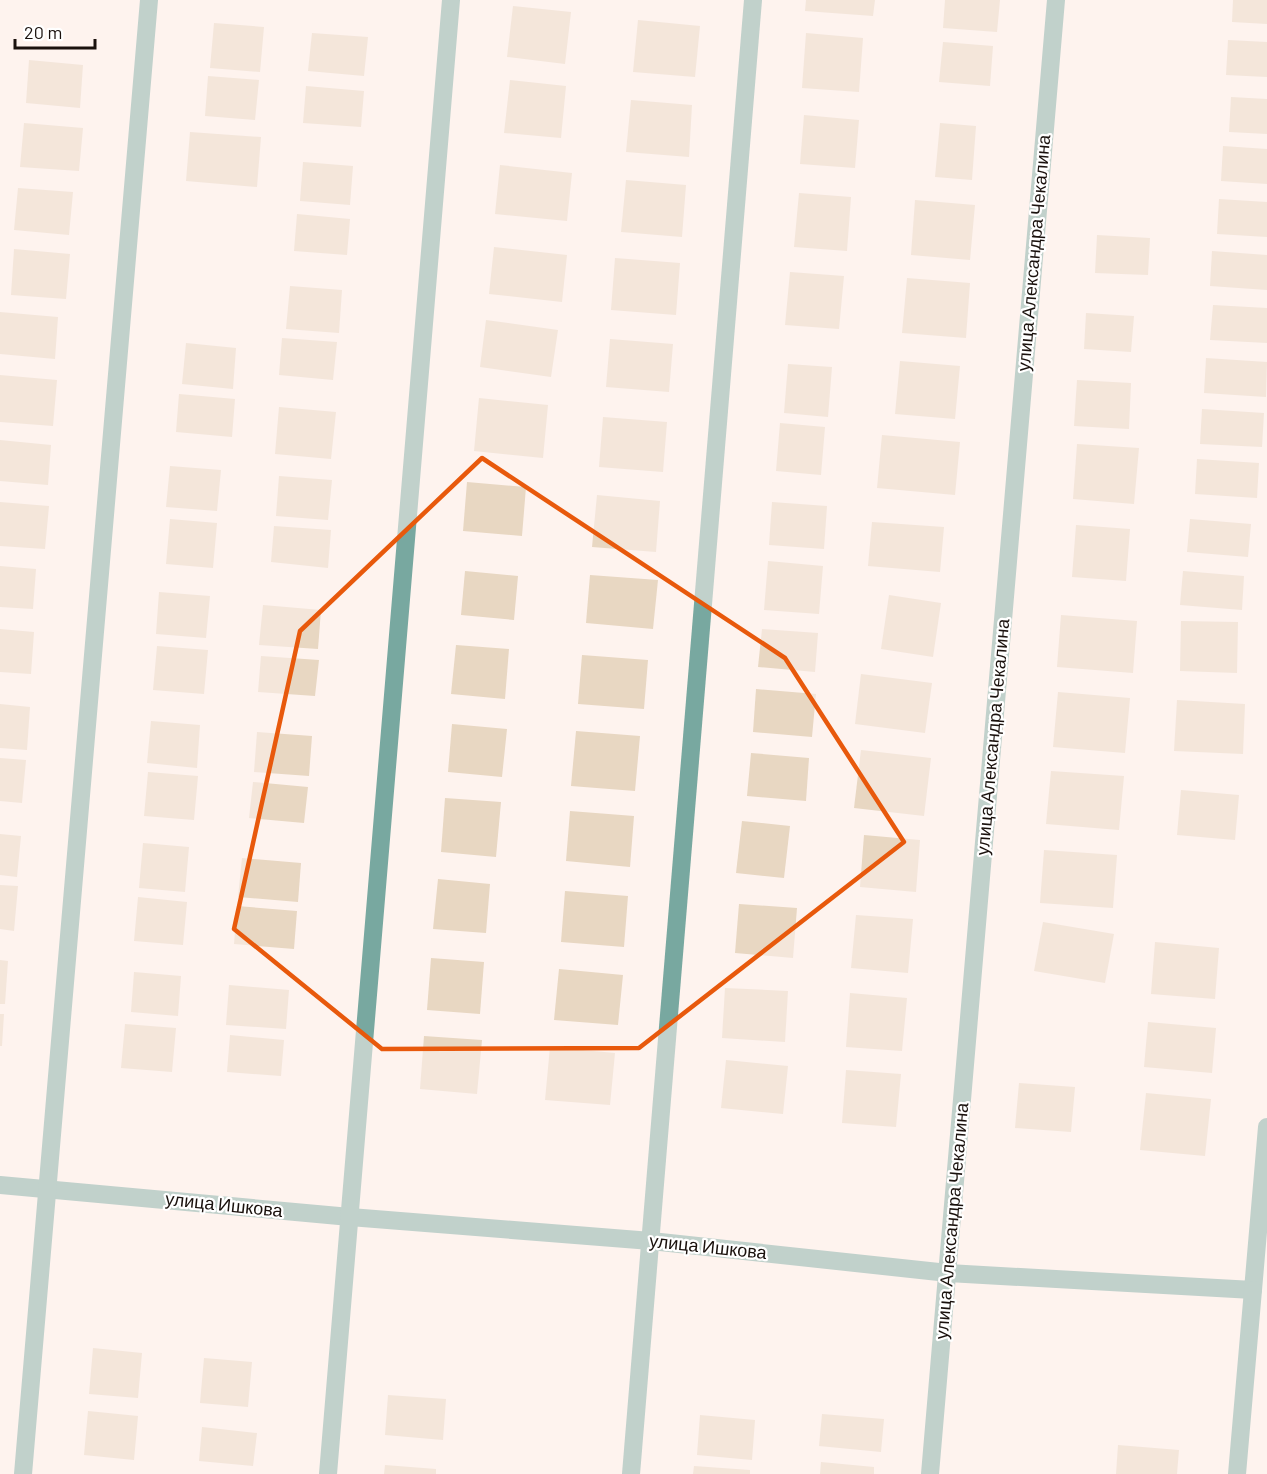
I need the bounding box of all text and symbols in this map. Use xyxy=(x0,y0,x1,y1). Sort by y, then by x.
scale bar xyxy=(15,12,94,50)
text: 20 m xyxy=(24,21,62,43)
street label: улица Александра Чекалина xyxy=(1012,133,1054,372)
street label: улица Александра Чекалина xyxy=(971,617,1013,856)
street label: улица Александра Чекалина xyxy=(930,1101,972,1340)
street label: улица Ишкова xyxy=(164,1187,285,1221)
street label: улица Ишкова xyxy=(648,1229,769,1263)

